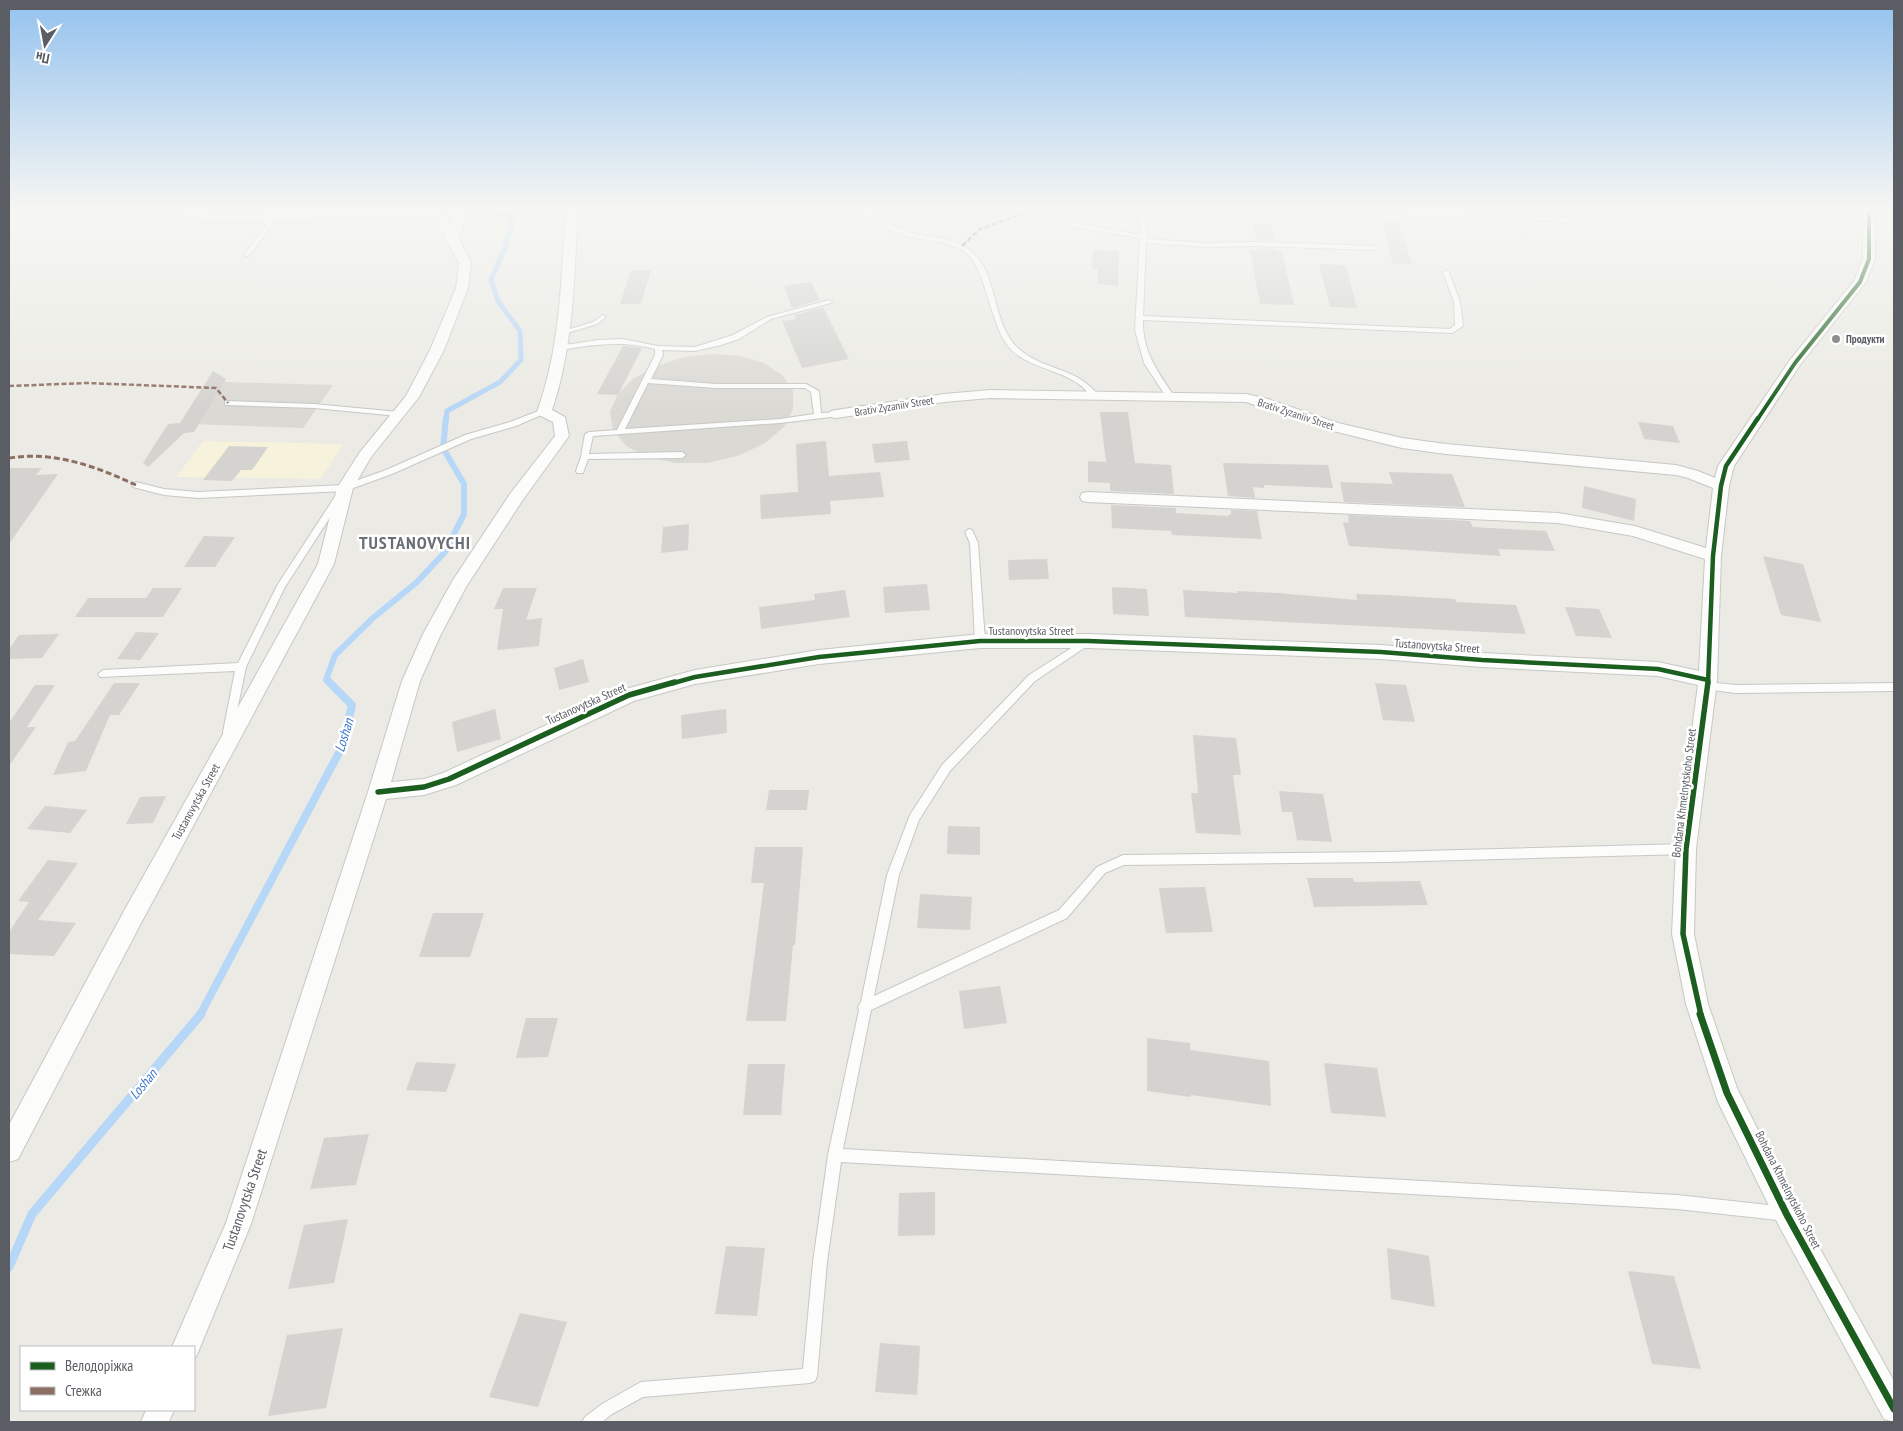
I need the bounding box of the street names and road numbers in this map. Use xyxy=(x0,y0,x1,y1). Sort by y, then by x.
street label: Brativ Zyzaniiv Street xyxy=(853,393,935,419)
street label: Brativ Zyzaniiv Street xyxy=(1256,395,1336,433)
street label: Tustanovytska Street xyxy=(988,623,1074,638)
street label: Tustanovytska Street xyxy=(1394,635,1481,656)
street label: Tustanovytska Street xyxy=(544,679,629,728)
street label: Bohdana Khmelnytskoho Street xyxy=(1668,727,1699,858)
street label: Tustanovytska Street xyxy=(168,760,223,843)
street label: Bohdana Khmelnytskoho Street xyxy=(1752,1128,1825,1252)
street label: Tustanovytska Street xyxy=(218,1146,271,1253)

